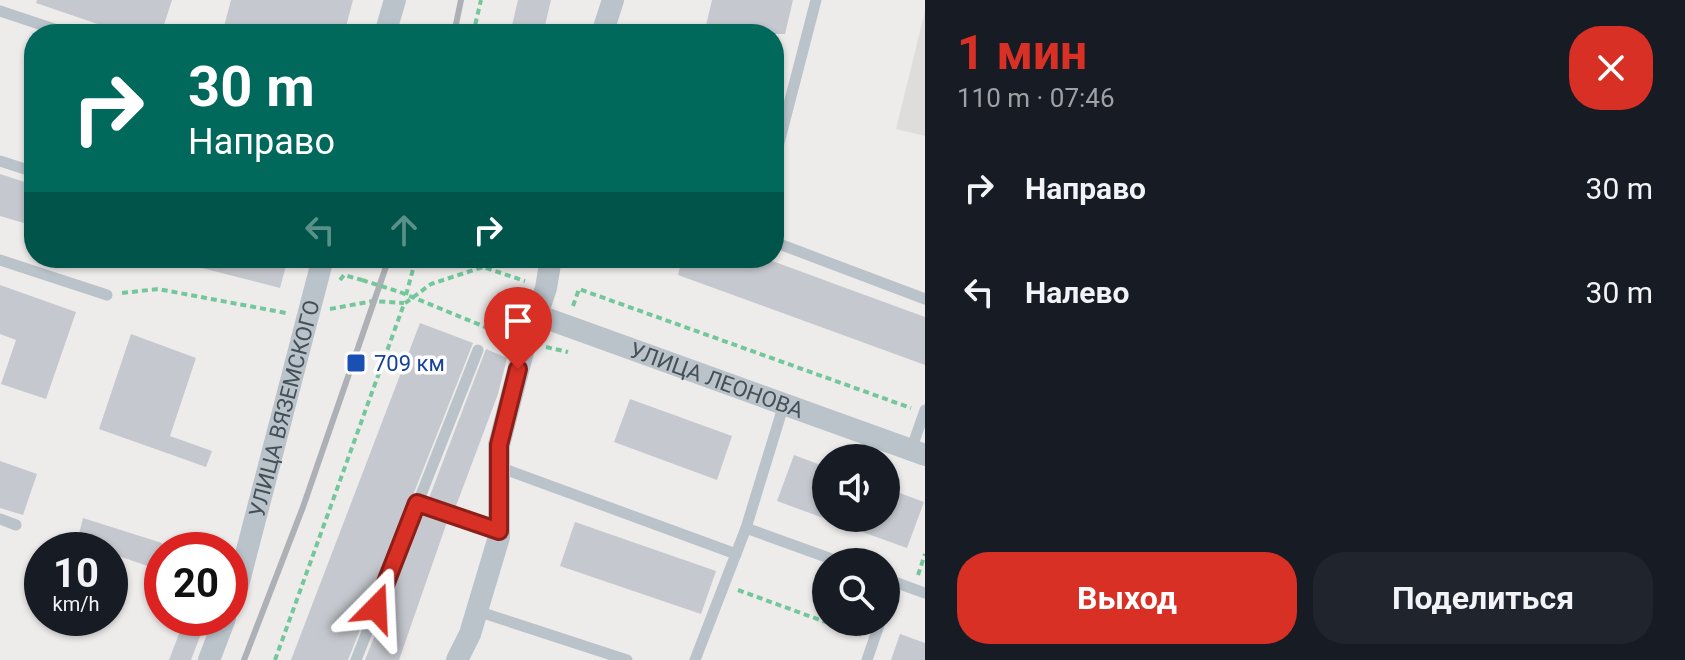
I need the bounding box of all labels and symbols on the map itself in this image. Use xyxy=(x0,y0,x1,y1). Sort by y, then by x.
pin xyxy=(484,287,552,369)
street label: УЛИЦА ВЯЗЕМСКОГО xyxy=(244,297,325,520)
street label: УЛИЦА ЛЕОНОВА xyxy=(626,338,807,423)
place label: 709 км xyxy=(374,351,445,376)
marker: 709 км xyxy=(345,352,367,374)
speed limit sign: 20 xyxy=(144,532,248,636)
position arrow xyxy=(334,566,418,650)

